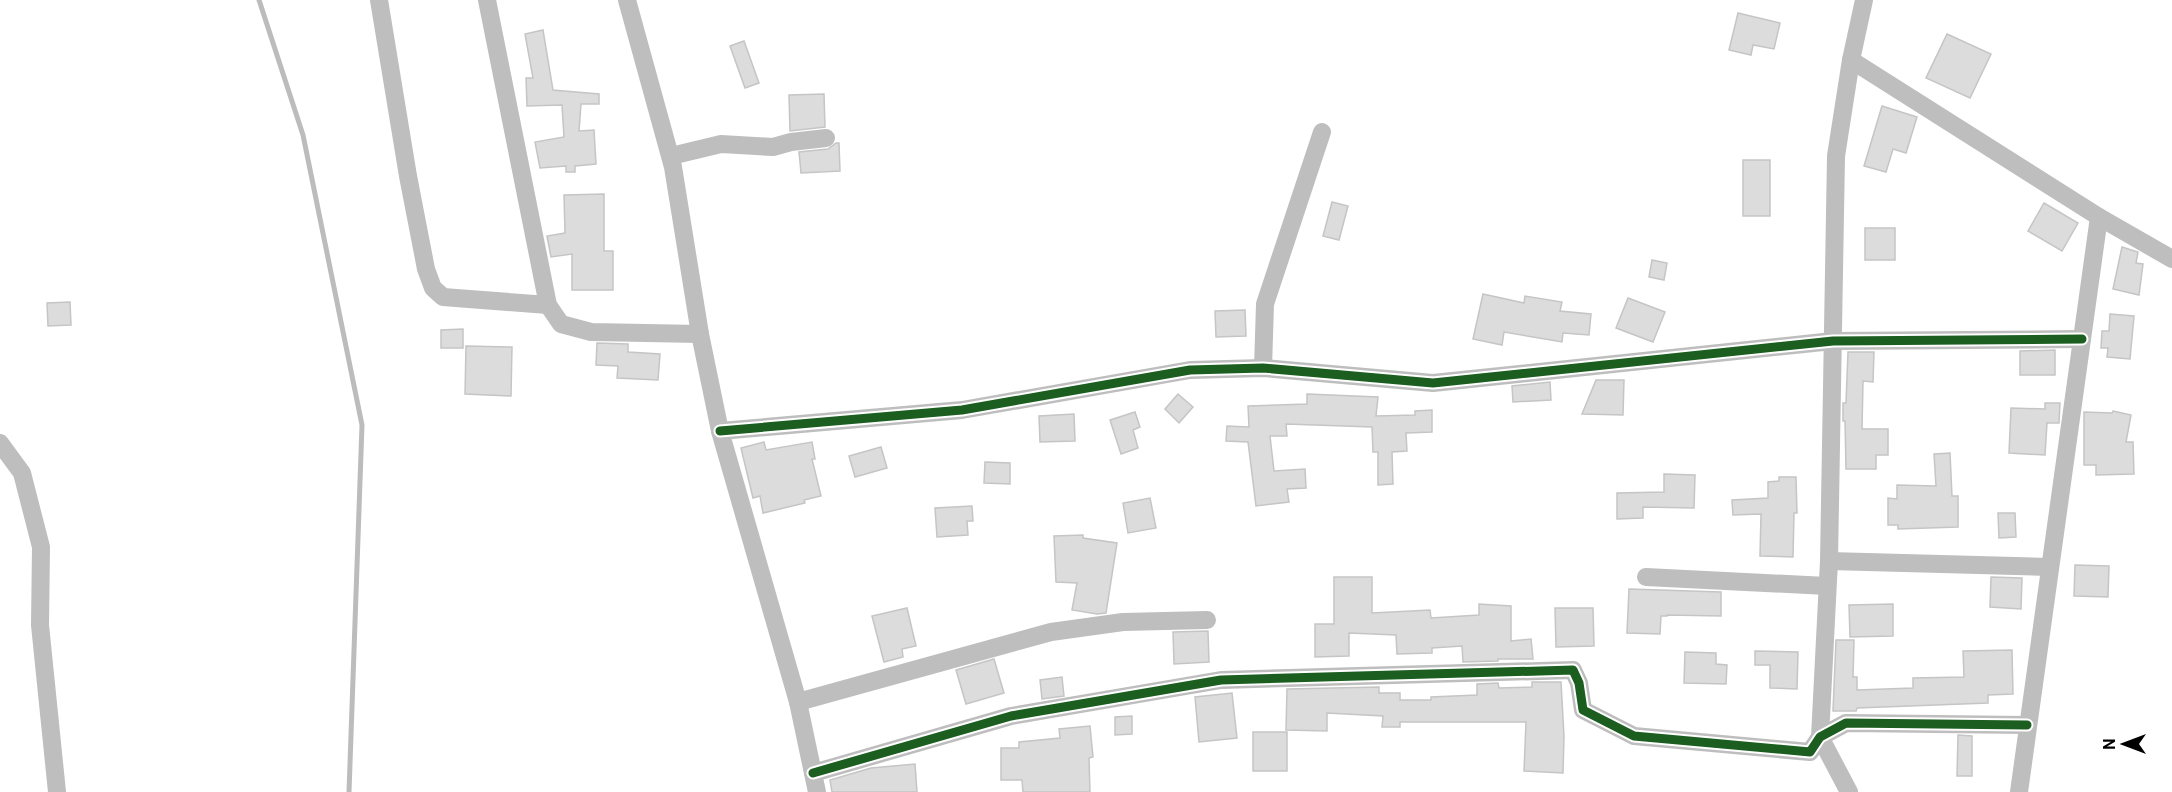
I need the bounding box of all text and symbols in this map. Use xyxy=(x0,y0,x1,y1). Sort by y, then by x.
north arrow xyxy=(2094,714,2154,774)
text: N xyxy=(2100,738,2119,750)

